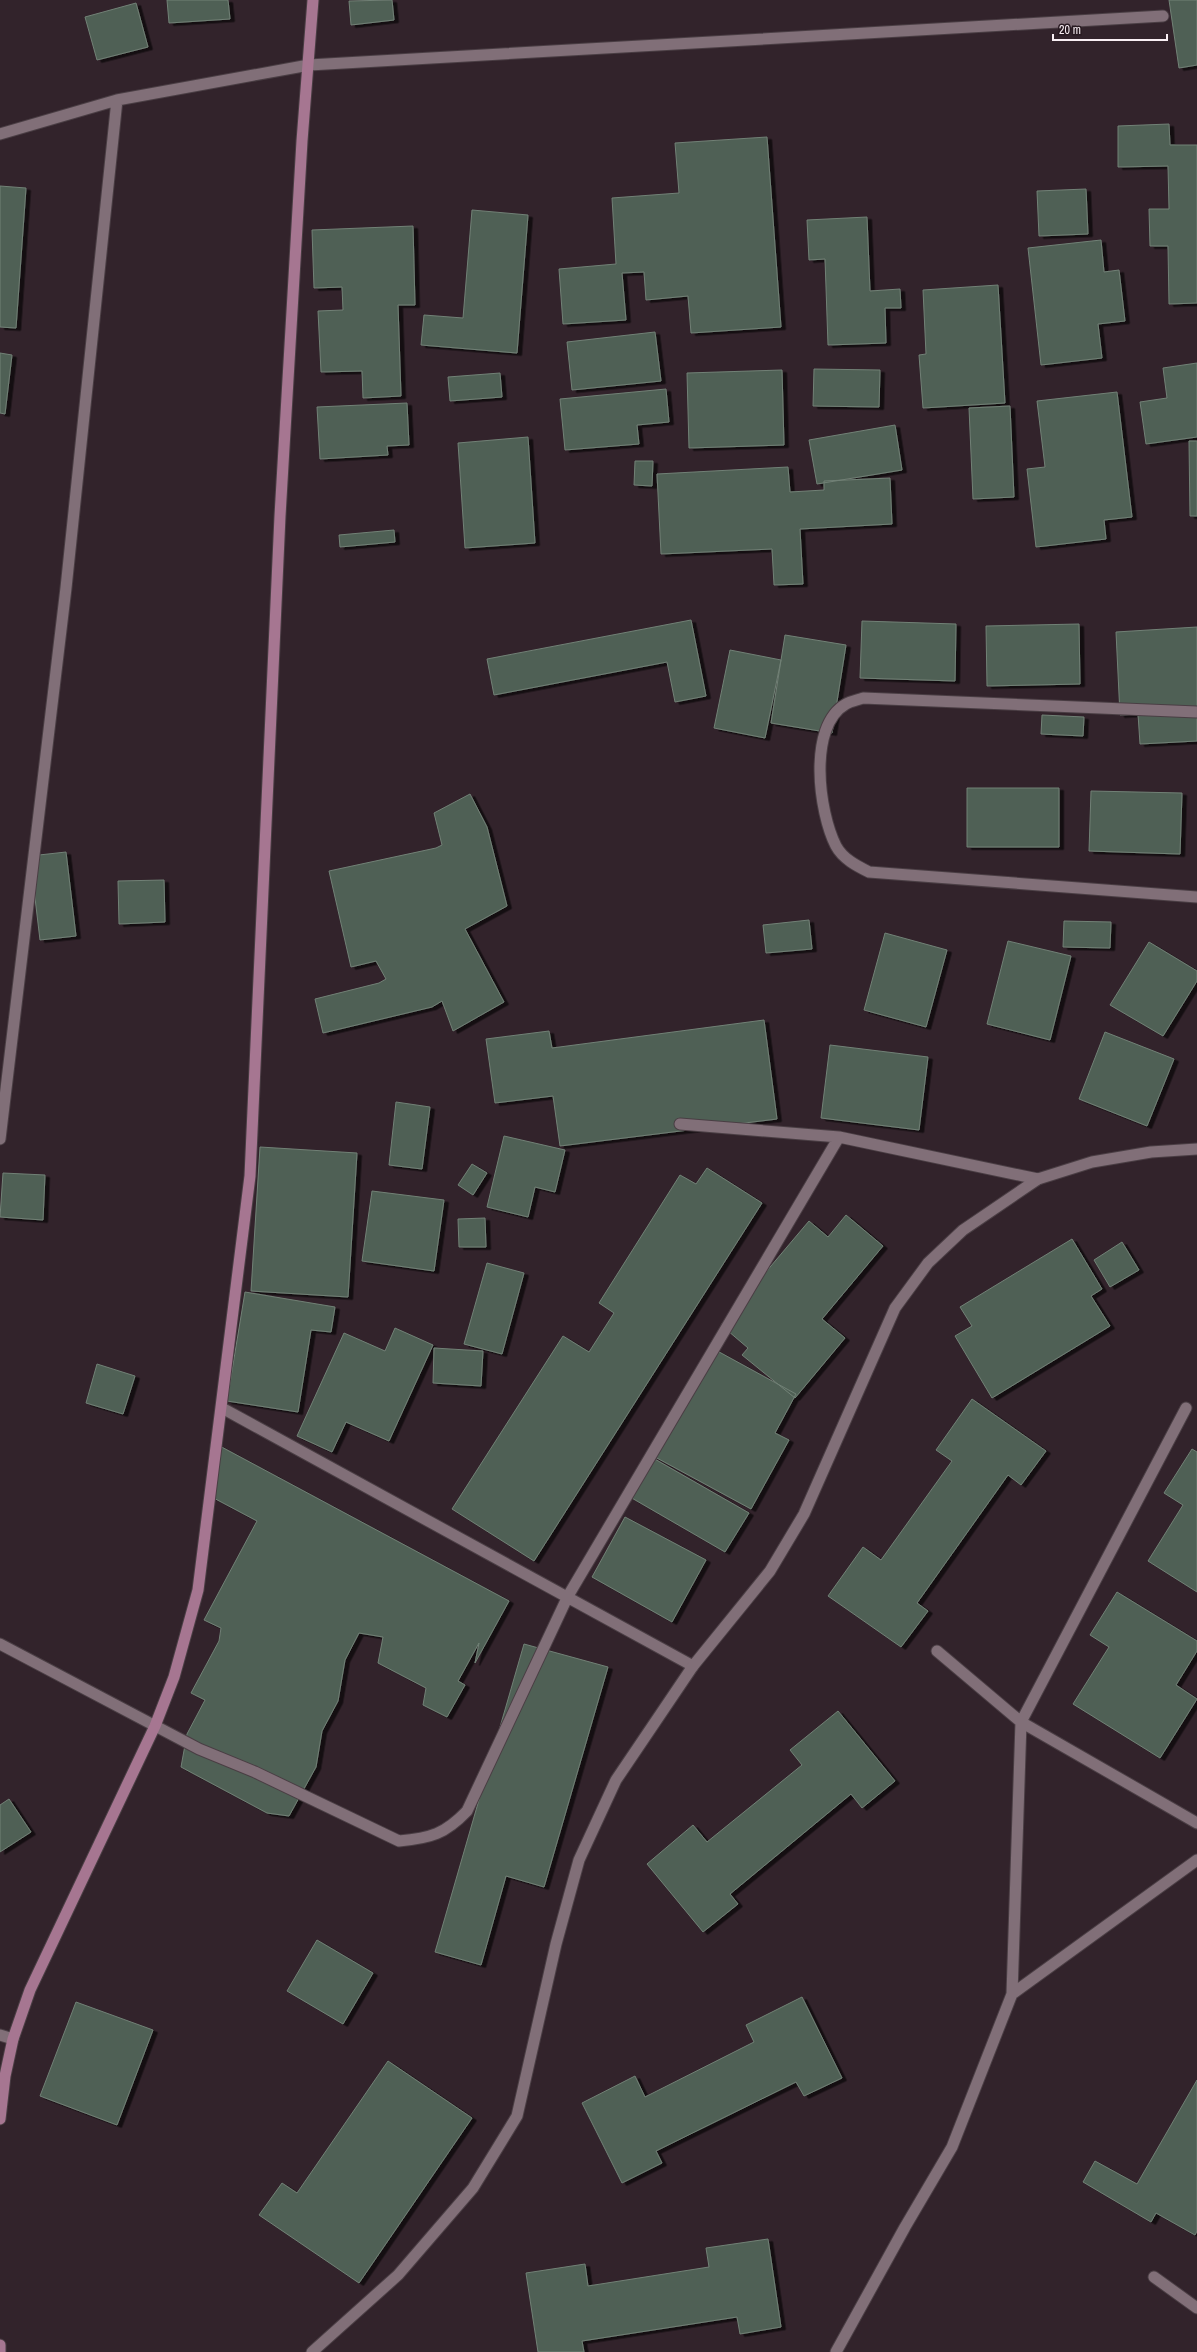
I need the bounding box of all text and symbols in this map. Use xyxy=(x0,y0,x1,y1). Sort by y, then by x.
scale bar xyxy=(1053,16,1167,42)
text: 20 m xyxy=(1059,22,1081,38)

